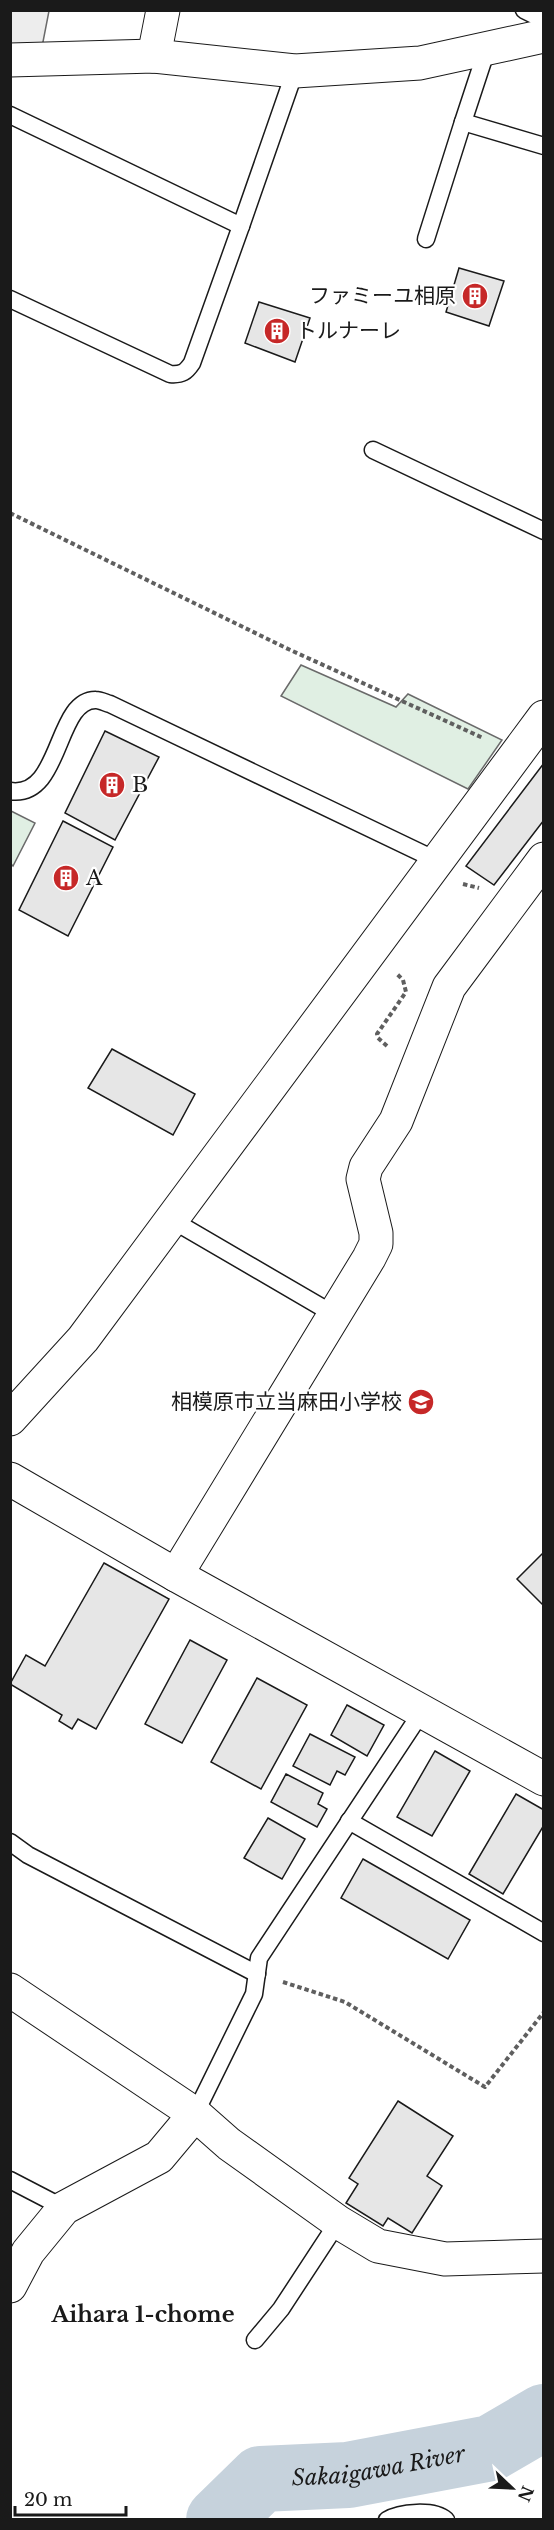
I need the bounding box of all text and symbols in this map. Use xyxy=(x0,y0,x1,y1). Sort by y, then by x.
building icon: ファミーユ相原 xyxy=(460,281,490,311)
place label: ファミーユ相原 xyxy=(309,283,456,309)
building icon: トルナーレ xyxy=(262,316,292,346)
place label: トルナーレ xyxy=(296,318,401,344)
building icon: B xyxy=(97,770,127,800)
place label: B xyxy=(132,772,148,798)
building icon: A xyxy=(51,863,81,893)
place label: A xyxy=(85,865,103,891)
school or university icon: 相模原市立当麻田小学校 xyxy=(406,1387,436,1417)
place label: 相模原市立当麻田小学校 xyxy=(171,1389,402,1415)
district label: Aihara 1-chome xyxy=(51,2301,235,2328)
water label: Sakaigawa River xyxy=(291,2440,468,2491)
north arrow xyxy=(482,2458,542,2518)
scale bar xyxy=(15,2479,126,2517)
text: N xyxy=(514,2483,538,2505)
text: 20 m xyxy=(24,2489,72,2511)

